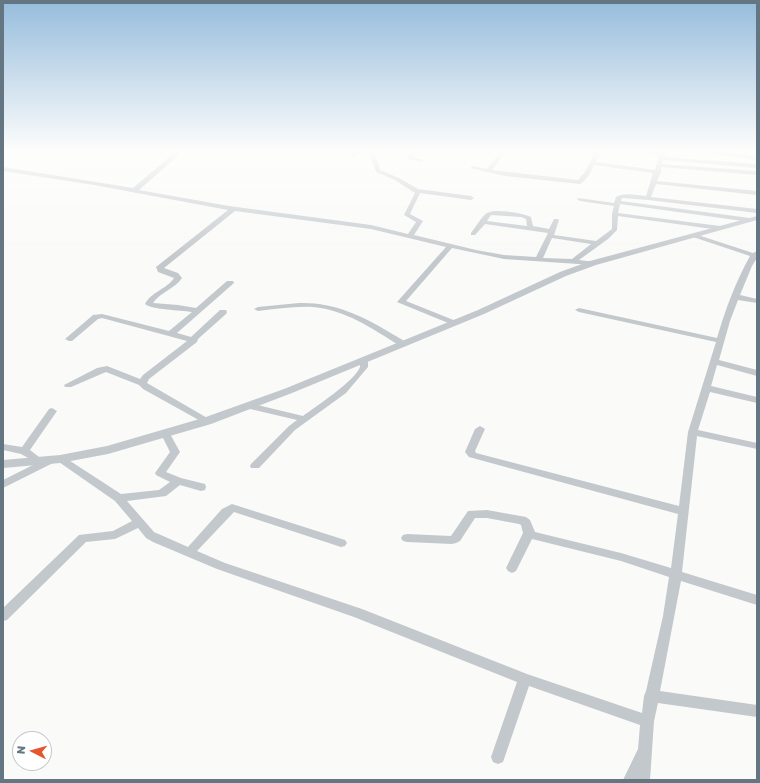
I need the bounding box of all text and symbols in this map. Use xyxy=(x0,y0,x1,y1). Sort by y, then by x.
north arrow xyxy=(12,731,52,771)
text: N xyxy=(14,745,27,755)

